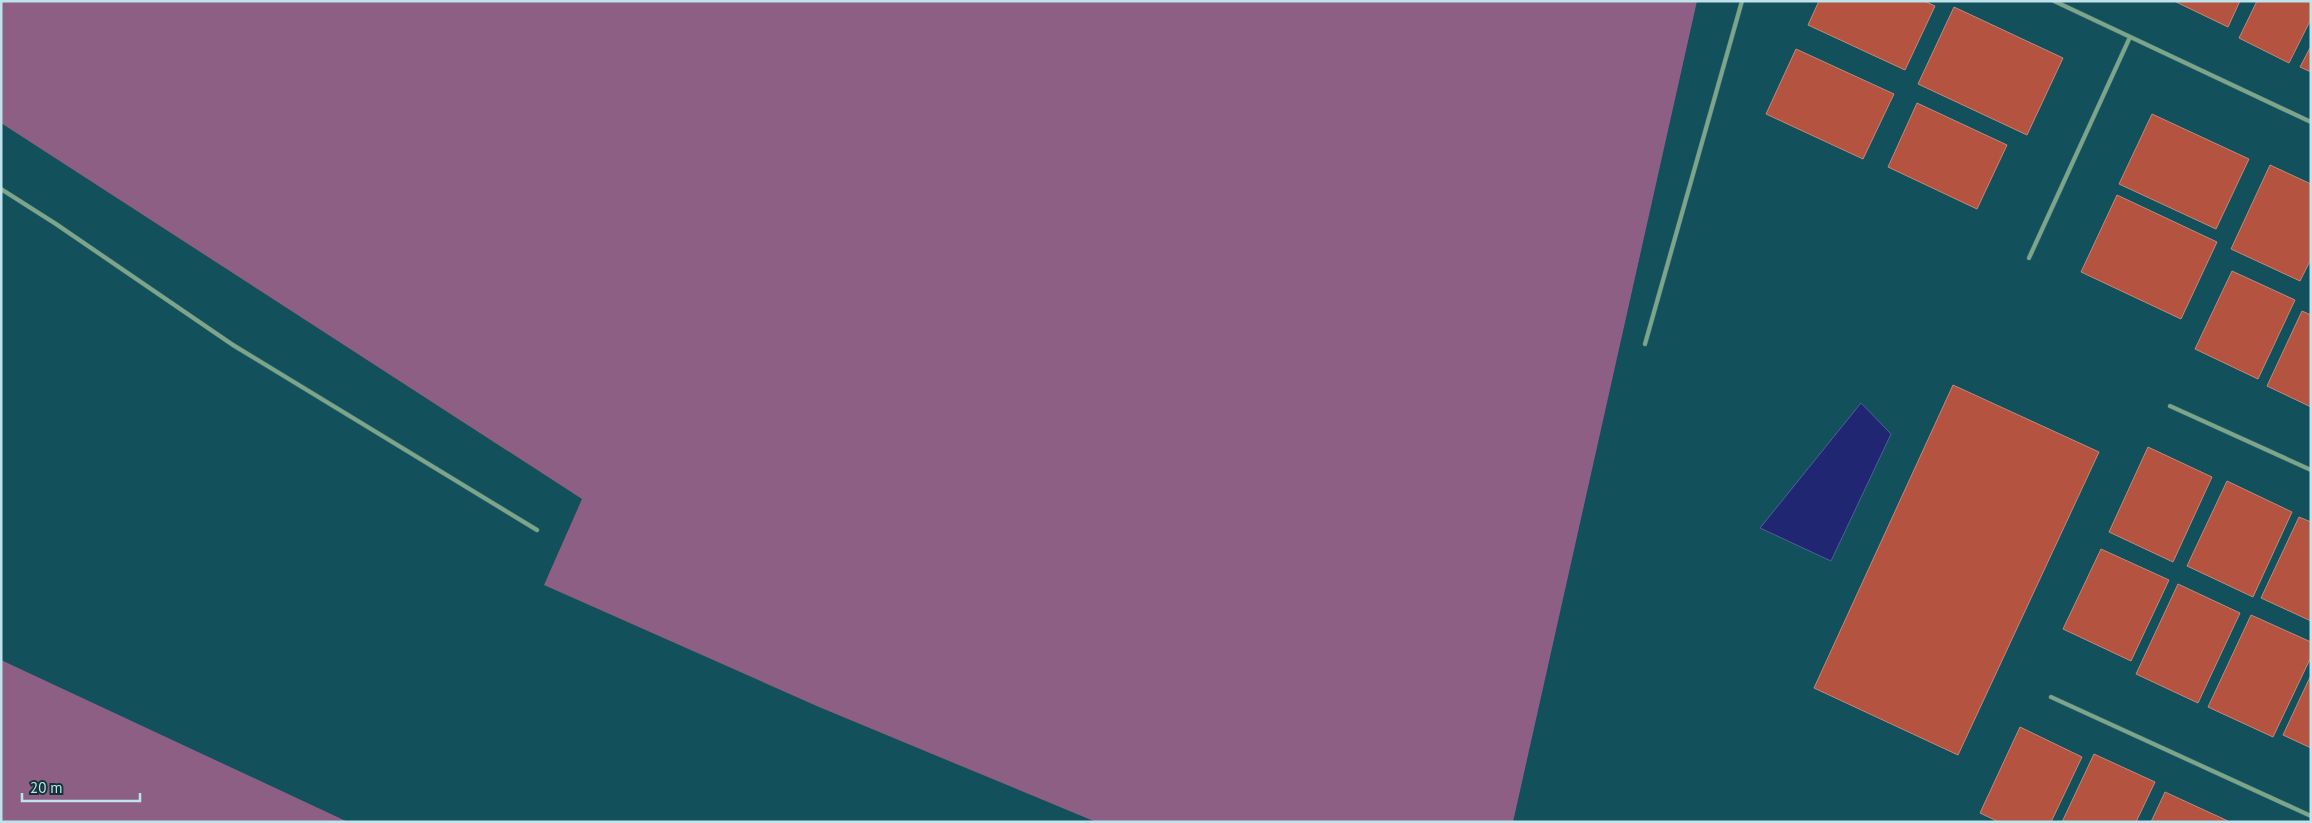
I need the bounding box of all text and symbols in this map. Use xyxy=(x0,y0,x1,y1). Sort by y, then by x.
scale bar xyxy=(22,770,140,802)
text: 20 m xyxy=(30,778,63,797)

